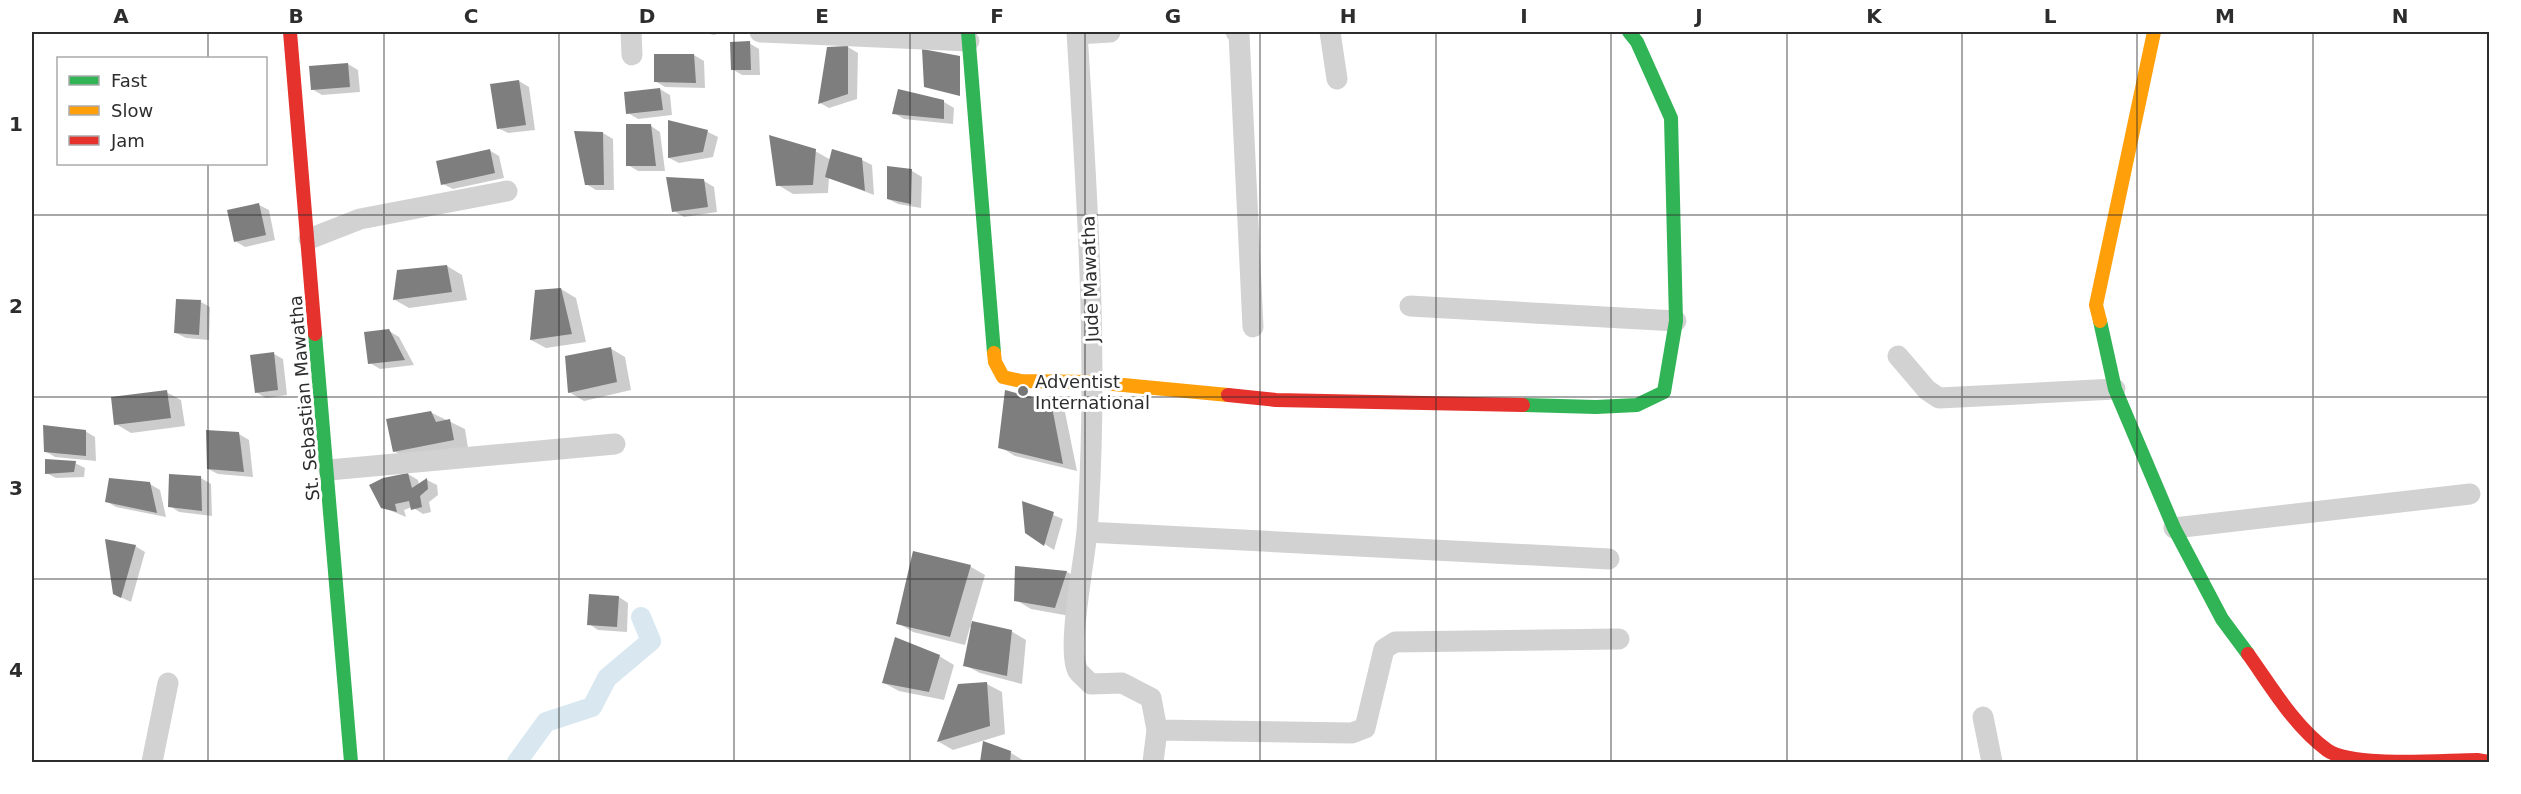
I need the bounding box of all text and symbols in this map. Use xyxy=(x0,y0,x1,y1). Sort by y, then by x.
text: A xyxy=(113,4,129,28)
text: B xyxy=(288,4,304,28)
text: C xyxy=(464,4,478,28)
text: D xyxy=(639,4,655,28)
text: E xyxy=(815,4,829,28)
text: F xyxy=(990,4,1004,28)
text: G xyxy=(1165,4,1181,28)
text: H xyxy=(1340,4,1356,28)
text: I xyxy=(1520,4,1528,28)
text: J xyxy=(1693,4,1703,28)
text: K xyxy=(1866,4,1883,28)
text: L xyxy=(2044,4,2057,28)
text: M xyxy=(2215,4,2235,28)
text: N xyxy=(2392,4,2408,28)
legend xyxy=(57,57,267,165)
text: Fast xyxy=(111,70,147,91)
text: Slow xyxy=(111,100,153,121)
text: 1 xyxy=(9,112,23,136)
text: Jam xyxy=(110,130,145,151)
street label: Jude Mawatha xyxy=(1077,215,1103,344)
text: 2 xyxy=(9,294,23,318)
street label: St. Sebastian Mawatha xyxy=(285,294,323,502)
place label: Adventist International xyxy=(1035,371,1150,413)
marker: Adventist International xyxy=(1016,384,1030,398)
text: 3 xyxy=(9,476,23,500)
text: 4 xyxy=(9,658,23,682)

